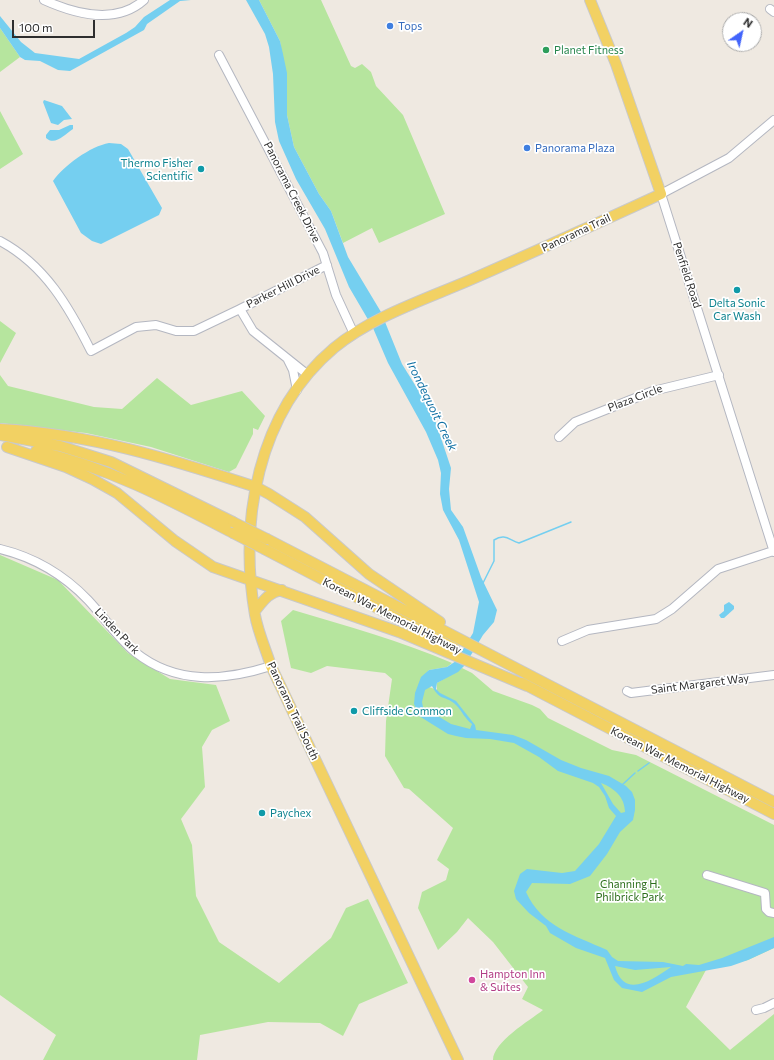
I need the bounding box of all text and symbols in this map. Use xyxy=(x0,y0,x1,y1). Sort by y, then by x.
scale bar xyxy=(14,12,97,38)
north arrow xyxy=(722,12,762,52)
text: N xyxy=(741,15,755,30)
place label: Tops xyxy=(398,19,422,33)
text: 100 m xyxy=(19,20,53,34)
marker: Tops xyxy=(385,21,395,31)
place label: Planet Fitness xyxy=(554,43,624,57)
marker: Planet Fitness xyxy=(541,45,551,55)
street label: Panorama Creek Drive xyxy=(261,140,323,244)
place label: Panorama Plaza xyxy=(535,141,615,155)
marker: Panorama Plaza xyxy=(522,143,532,153)
place label: Thermo Fisher Scientific xyxy=(121,156,193,182)
marker: Thermo Fisher Scientific xyxy=(196,164,206,174)
street label: Panorama Trail xyxy=(539,211,613,255)
street label: Penfield Road xyxy=(670,240,704,310)
street label: Parker Hill Drive xyxy=(244,263,322,311)
marker: Delta Sonic Car Wash xyxy=(732,285,742,295)
place label: Delta Sonic Car Wash xyxy=(709,296,765,322)
water label: Irondequoit Creek xyxy=(404,359,460,453)
street label: Plaza Circle xyxy=(606,382,664,414)
street label: Korean War Memorial Highway xyxy=(320,575,464,657)
street label: Linden Park xyxy=(92,605,142,657)
street label: Panorama Trail South xyxy=(264,660,322,762)
street label: Saint Margaret Way xyxy=(650,671,750,697)
place label: Cliffside Common xyxy=(362,704,452,718)
marker: Cliffside Common xyxy=(349,706,359,716)
street label: Korean War Memorial Highway xyxy=(608,724,752,806)
place label: Paychex xyxy=(270,806,311,820)
marker: Paychex xyxy=(257,808,267,818)
park label: Channing H. Philbrick Park xyxy=(595,877,665,903)
place label: Hampton Inn & Suites xyxy=(480,967,545,993)
marker: Hampton Inn & Suites xyxy=(467,975,477,985)

